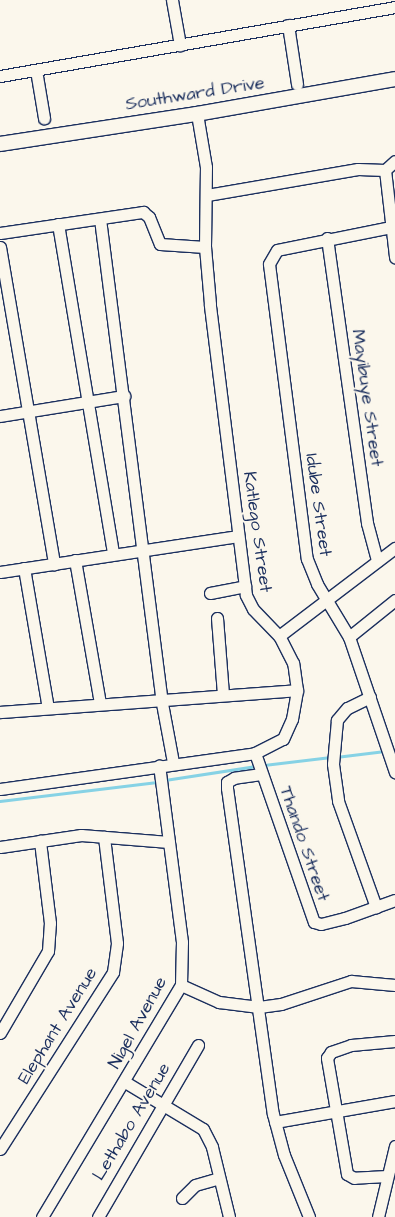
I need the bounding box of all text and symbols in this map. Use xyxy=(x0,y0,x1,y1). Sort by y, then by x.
street label: Southward Drive xyxy=(124,72,266,116)
street label: Mayibuye Street xyxy=(347,328,387,468)
street label: Idube Street xyxy=(300,452,336,558)
street label: Katlego Street xyxy=(238,470,276,594)
street label: Thando Street xyxy=(274,784,334,904)
street label: Elephant Avenue xyxy=(14,964,102,1088)
street label: Nigel Avenue xyxy=(104,973,172,1073)
street label: Lethabo Avenue xyxy=(88,1059,176,1185)

